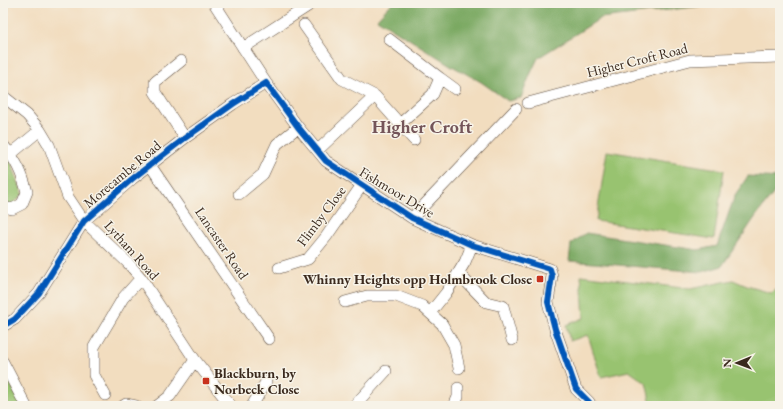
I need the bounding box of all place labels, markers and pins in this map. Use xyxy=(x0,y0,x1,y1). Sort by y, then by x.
place label: Whinny Heights opp Holmbrook Close xyxy=(303,270,532,288)
marker: Whinny Heights opp Holmbrook Close xyxy=(535,274,545,284)
place label: Blackburn, by Norbeck Close xyxy=(214,364,300,398)
marker: Blackburn, by Norbeck Close xyxy=(201,376,211,386)

